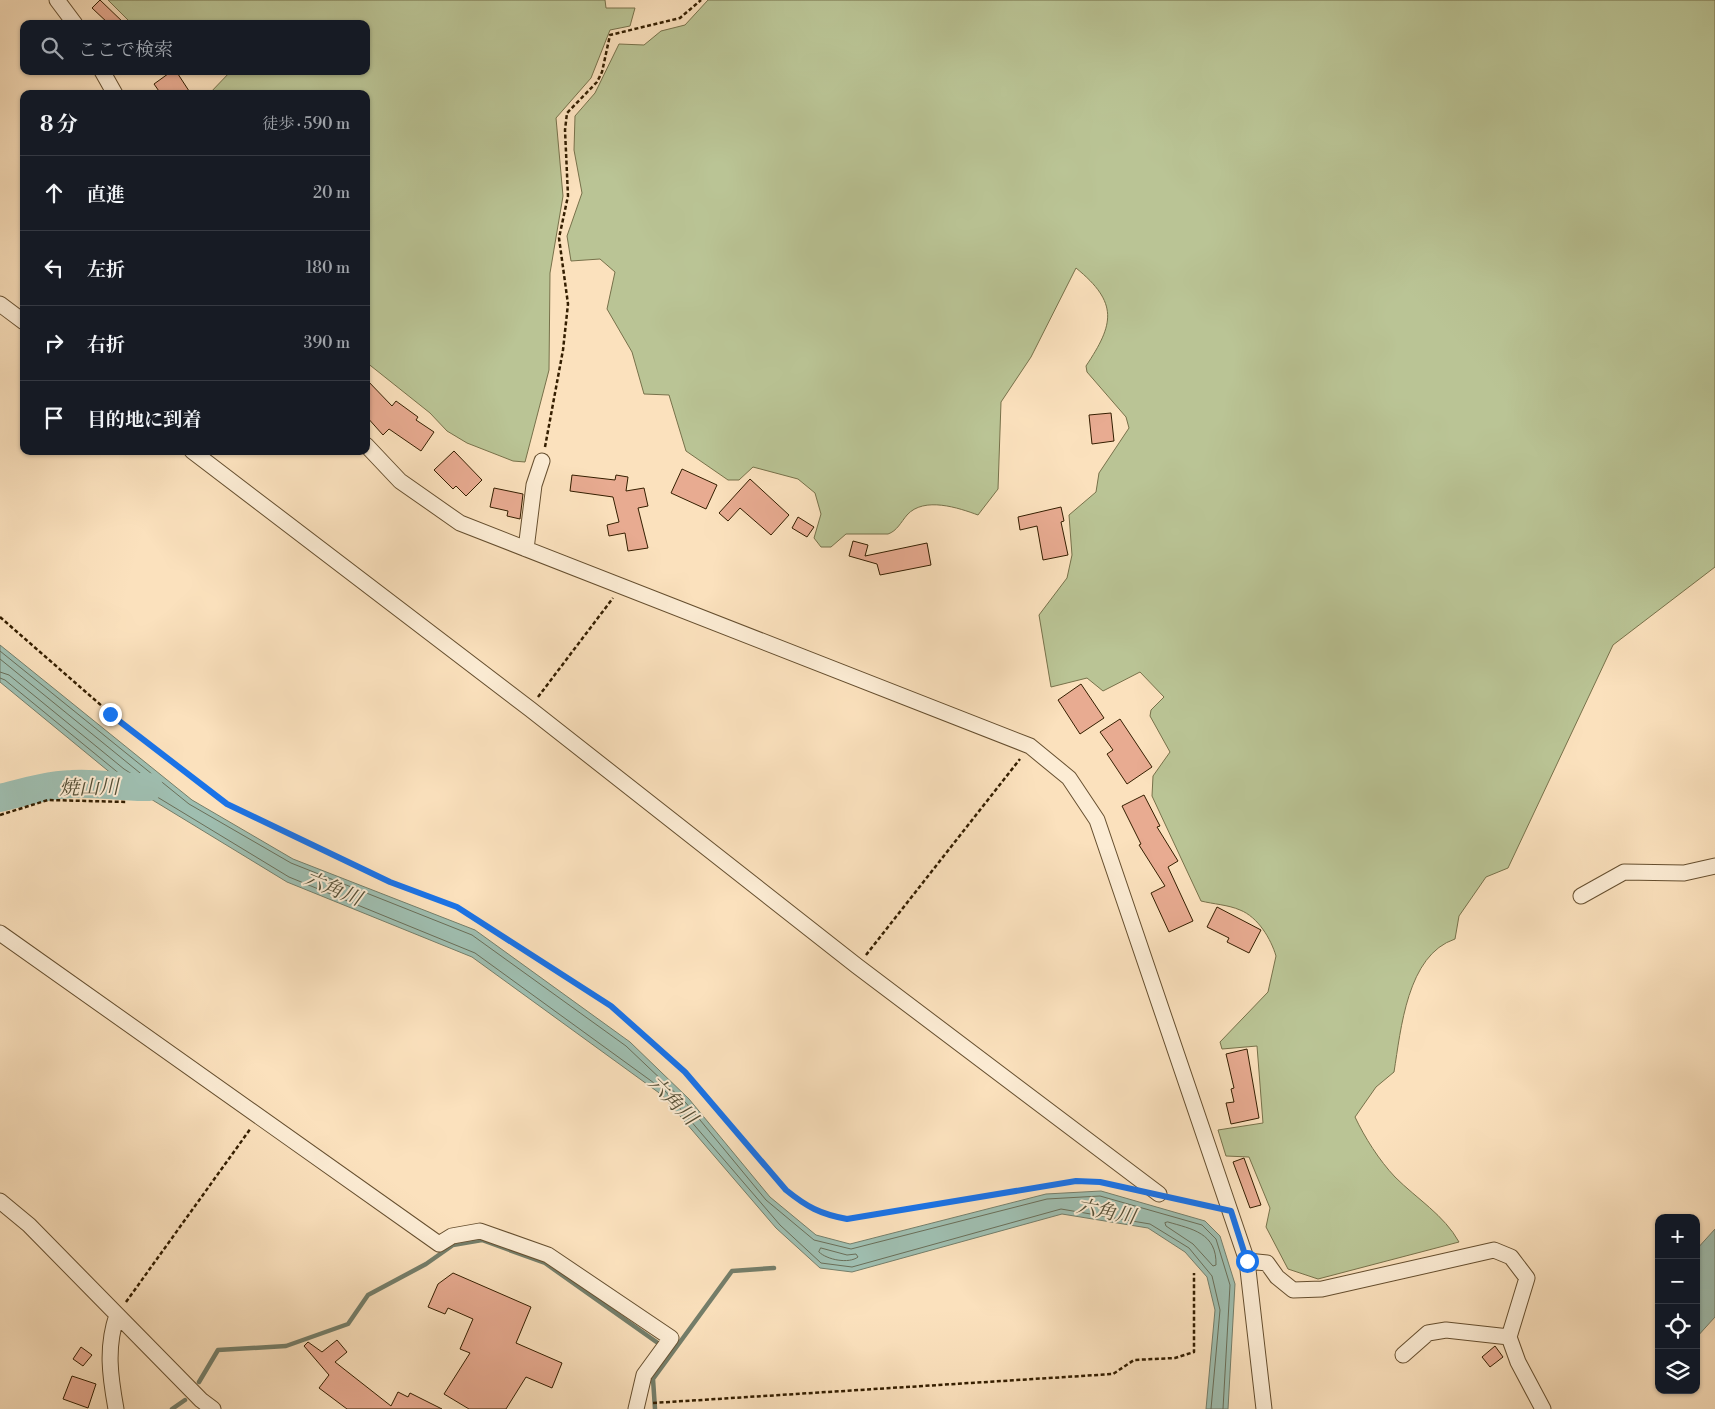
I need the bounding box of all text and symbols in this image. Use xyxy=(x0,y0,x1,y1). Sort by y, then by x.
search box xyxy=(20,20,370,75)
icon: search xyxy=(38,34,66,62)
text: ここで検索 xyxy=(78,38,173,62)
text: 8 分 xyxy=(40,112,78,138)
text: 徒歩 · 590 m xyxy=(262,114,350,134)
icon: ahead xyxy=(40,179,68,207)
text: 直進 xyxy=(87,183,125,207)
text: 20 m xyxy=(313,183,350,203)
icon: left xyxy=(40,254,68,282)
text: 左折 xyxy=(87,258,125,282)
text: 180 m xyxy=(306,258,350,278)
icon: right xyxy=(40,329,68,357)
text: 右折 xyxy=(87,333,125,357)
text: 390 m xyxy=(304,333,350,353)
icon: arrive xyxy=(40,404,68,432)
text: 目的地に到着 xyxy=(87,408,201,432)
route end xyxy=(99,703,122,726)
water label: 焼山川 xyxy=(59,775,121,802)
water label: 六角川 xyxy=(300,867,367,913)
water label: 六角川 xyxy=(642,1071,703,1133)
water label: 六角川 xyxy=(1074,1194,1140,1231)
map controls xyxy=(1655,1214,1700,1394)
button: + xyxy=(1655,1214,1700,1259)
route start xyxy=(1236,1250,1259,1273)
button: − xyxy=(1655,1259,1700,1304)
button: locate xyxy=(1655,1304,1700,1349)
button: layers xyxy=(1655,1349,1700,1394)

